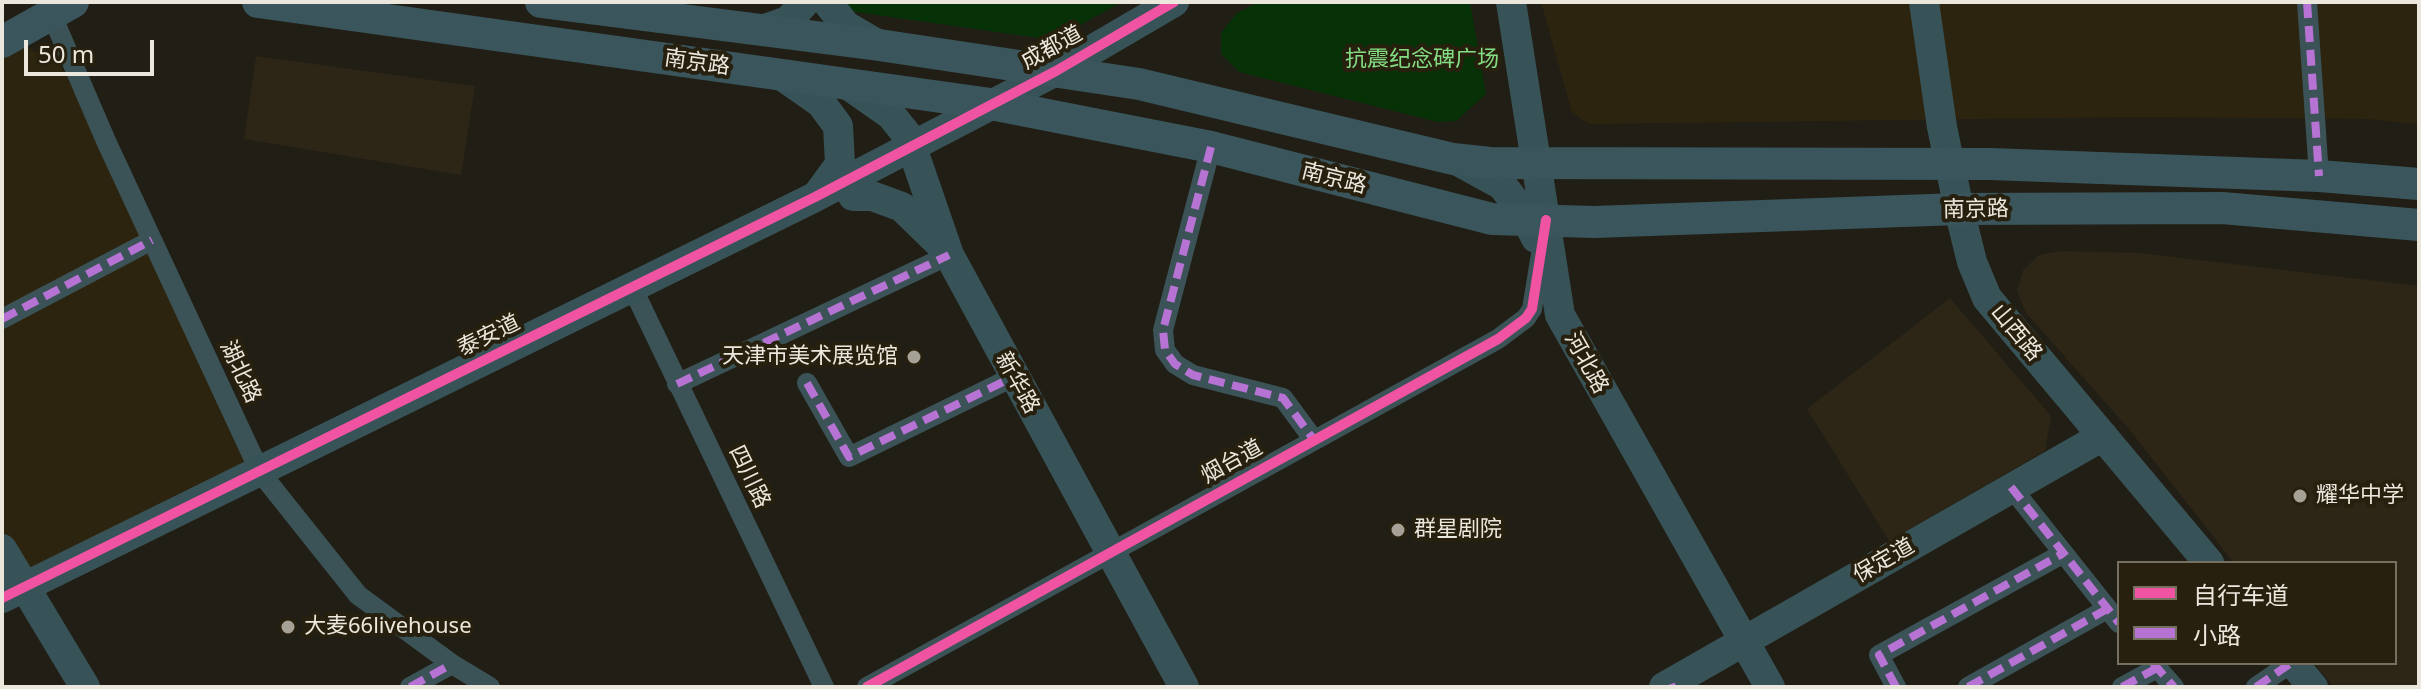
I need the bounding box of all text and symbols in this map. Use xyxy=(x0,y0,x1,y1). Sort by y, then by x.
street label: 成都道 xyxy=(1017,20,1087,76)
scale bar xyxy=(28,24,158,74)
text: 50 m xyxy=(38,37,94,70)
street label: 南京路 xyxy=(662,45,732,81)
park label: 抗震纪念碑广场 xyxy=(1345,47,1499,73)
street label: 南京路 xyxy=(1299,158,1369,200)
street label: 南京路 xyxy=(1943,196,2009,224)
street label: 山西路 xyxy=(1985,299,2047,367)
street label: 泰安道 xyxy=(454,310,524,362)
street label: 河北路 xyxy=(1558,328,1614,398)
street label: 湖北路 xyxy=(214,337,266,407)
place label: 天津市美术展览馆 xyxy=(722,344,898,370)
marker: 天津市美术展览馆 xyxy=(905,348,923,366)
street label: 新华路 xyxy=(989,348,1045,418)
street label: 烟台道 xyxy=(1197,434,1267,490)
street label: 四川路 xyxy=(723,442,775,512)
place label: 耀华中学 xyxy=(2316,483,2404,509)
marker: 耀华中学 xyxy=(2291,487,2309,505)
place label: 群星剧院 xyxy=(1414,517,1502,543)
marker: 群星剧院 xyxy=(1389,521,1407,539)
street label: 保定道 xyxy=(1849,533,1919,589)
legend xyxy=(2117,561,2397,665)
text: 自行车道 xyxy=(2193,578,2289,611)
place label: 大麦66livehouse xyxy=(304,614,472,640)
marker: 大麦66livehouse xyxy=(279,618,297,636)
text: 小路 xyxy=(2193,618,2241,651)

